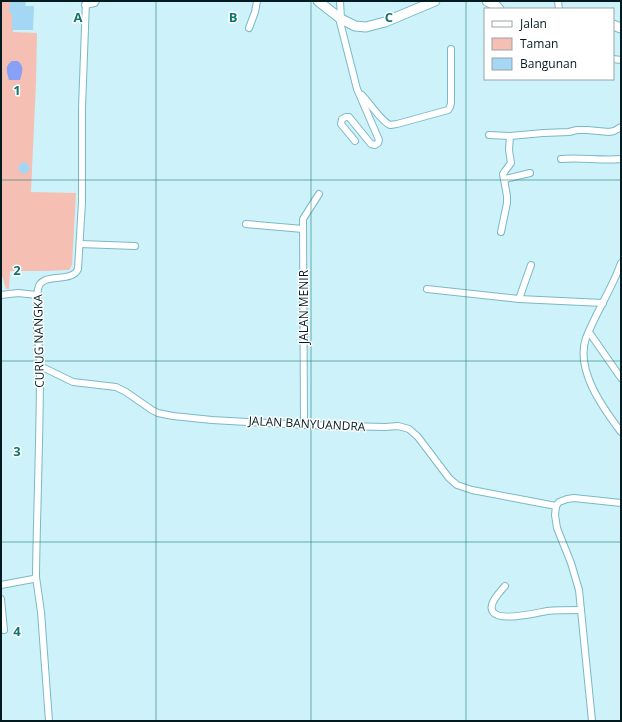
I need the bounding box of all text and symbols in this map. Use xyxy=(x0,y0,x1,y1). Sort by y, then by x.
text: A xyxy=(74,8,83,26)
text: B xyxy=(229,8,238,26)
text: C xyxy=(385,8,393,26)
legend xyxy=(484,8,614,80)
text: Jalan xyxy=(519,15,547,32)
text: Taman xyxy=(520,35,558,52)
text: Bangunan xyxy=(520,55,577,72)
text: 1 xyxy=(13,81,21,99)
text: 2 xyxy=(13,261,21,279)
street label: JALAN MENIR xyxy=(295,269,312,345)
street label: CURUG NANGKA xyxy=(29,294,48,388)
street label: JALAN BANYUANDRA xyxy=(247,412,366,435)
text: 3 xyxy=(13,442,21,460)
text: 4 xyxy=(13,622,21,640)

